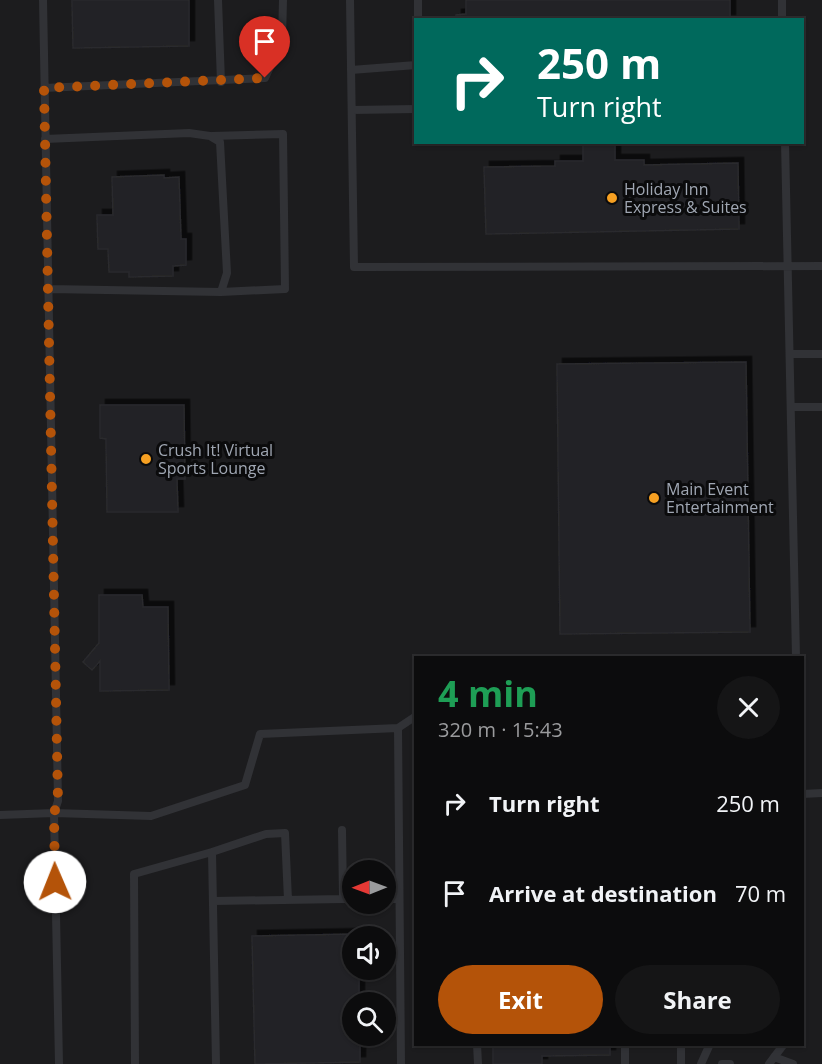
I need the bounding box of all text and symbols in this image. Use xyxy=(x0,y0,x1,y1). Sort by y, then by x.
pin xyxy=(239,16,290,78)
icon: arrive xyxy=(248,25,281,58)
text: 250 m xyxy=(537,34,661,91)
icon: right xyxy=(438,42,516,120)
text: Turn right xyxy=(537,88,662,125)
place label: Holiday Inn Express & Suites xyxy=(624,178,747,218)
marker: Holiday Inn Express & Suites xyxy=(605,191,619,205)
place label: Crush It! Virtual Sports Lounge xyxy=(158,439,273,479)
marker: Crush It! Virtual Sports Lounge xyxy=(139,452,153,466)
place label: Main Event Entertainment xyxy=(666,478,774,518)
marker: Main Event Entertainment xyxy=(647,491,661,505)
text: 4 min xyxy=(438,669,538,718)
button: close xyxy=(717,676,780,739)
text: 320 m · 15:43 xyxy=(438,716,563,743)
icon: right xyxy=(438,787,471,820)
text: Turn right xyxy=(489,788,600,818)
text: 250 m xyxy=(716,788,780,818)
position arrow xyxy=(23,850,87,914)
north arrow xyxy=(342,860,396,914)
map controls xyxy=(342,860,396,1046)
icon: arrive xyxy=(438,877,471,910)
text: Arrive at destination xyxy=(489,878,717,908)
text: 70 m xyxy=(735,878,786,908)
button: sound xyxy=(342,926,396,980)
button: Exit xyxy=(438,965,603,1034)
button: Share xyxy=(615,965,780,1034)
button: search xyxy=(342,992,396,1046)

